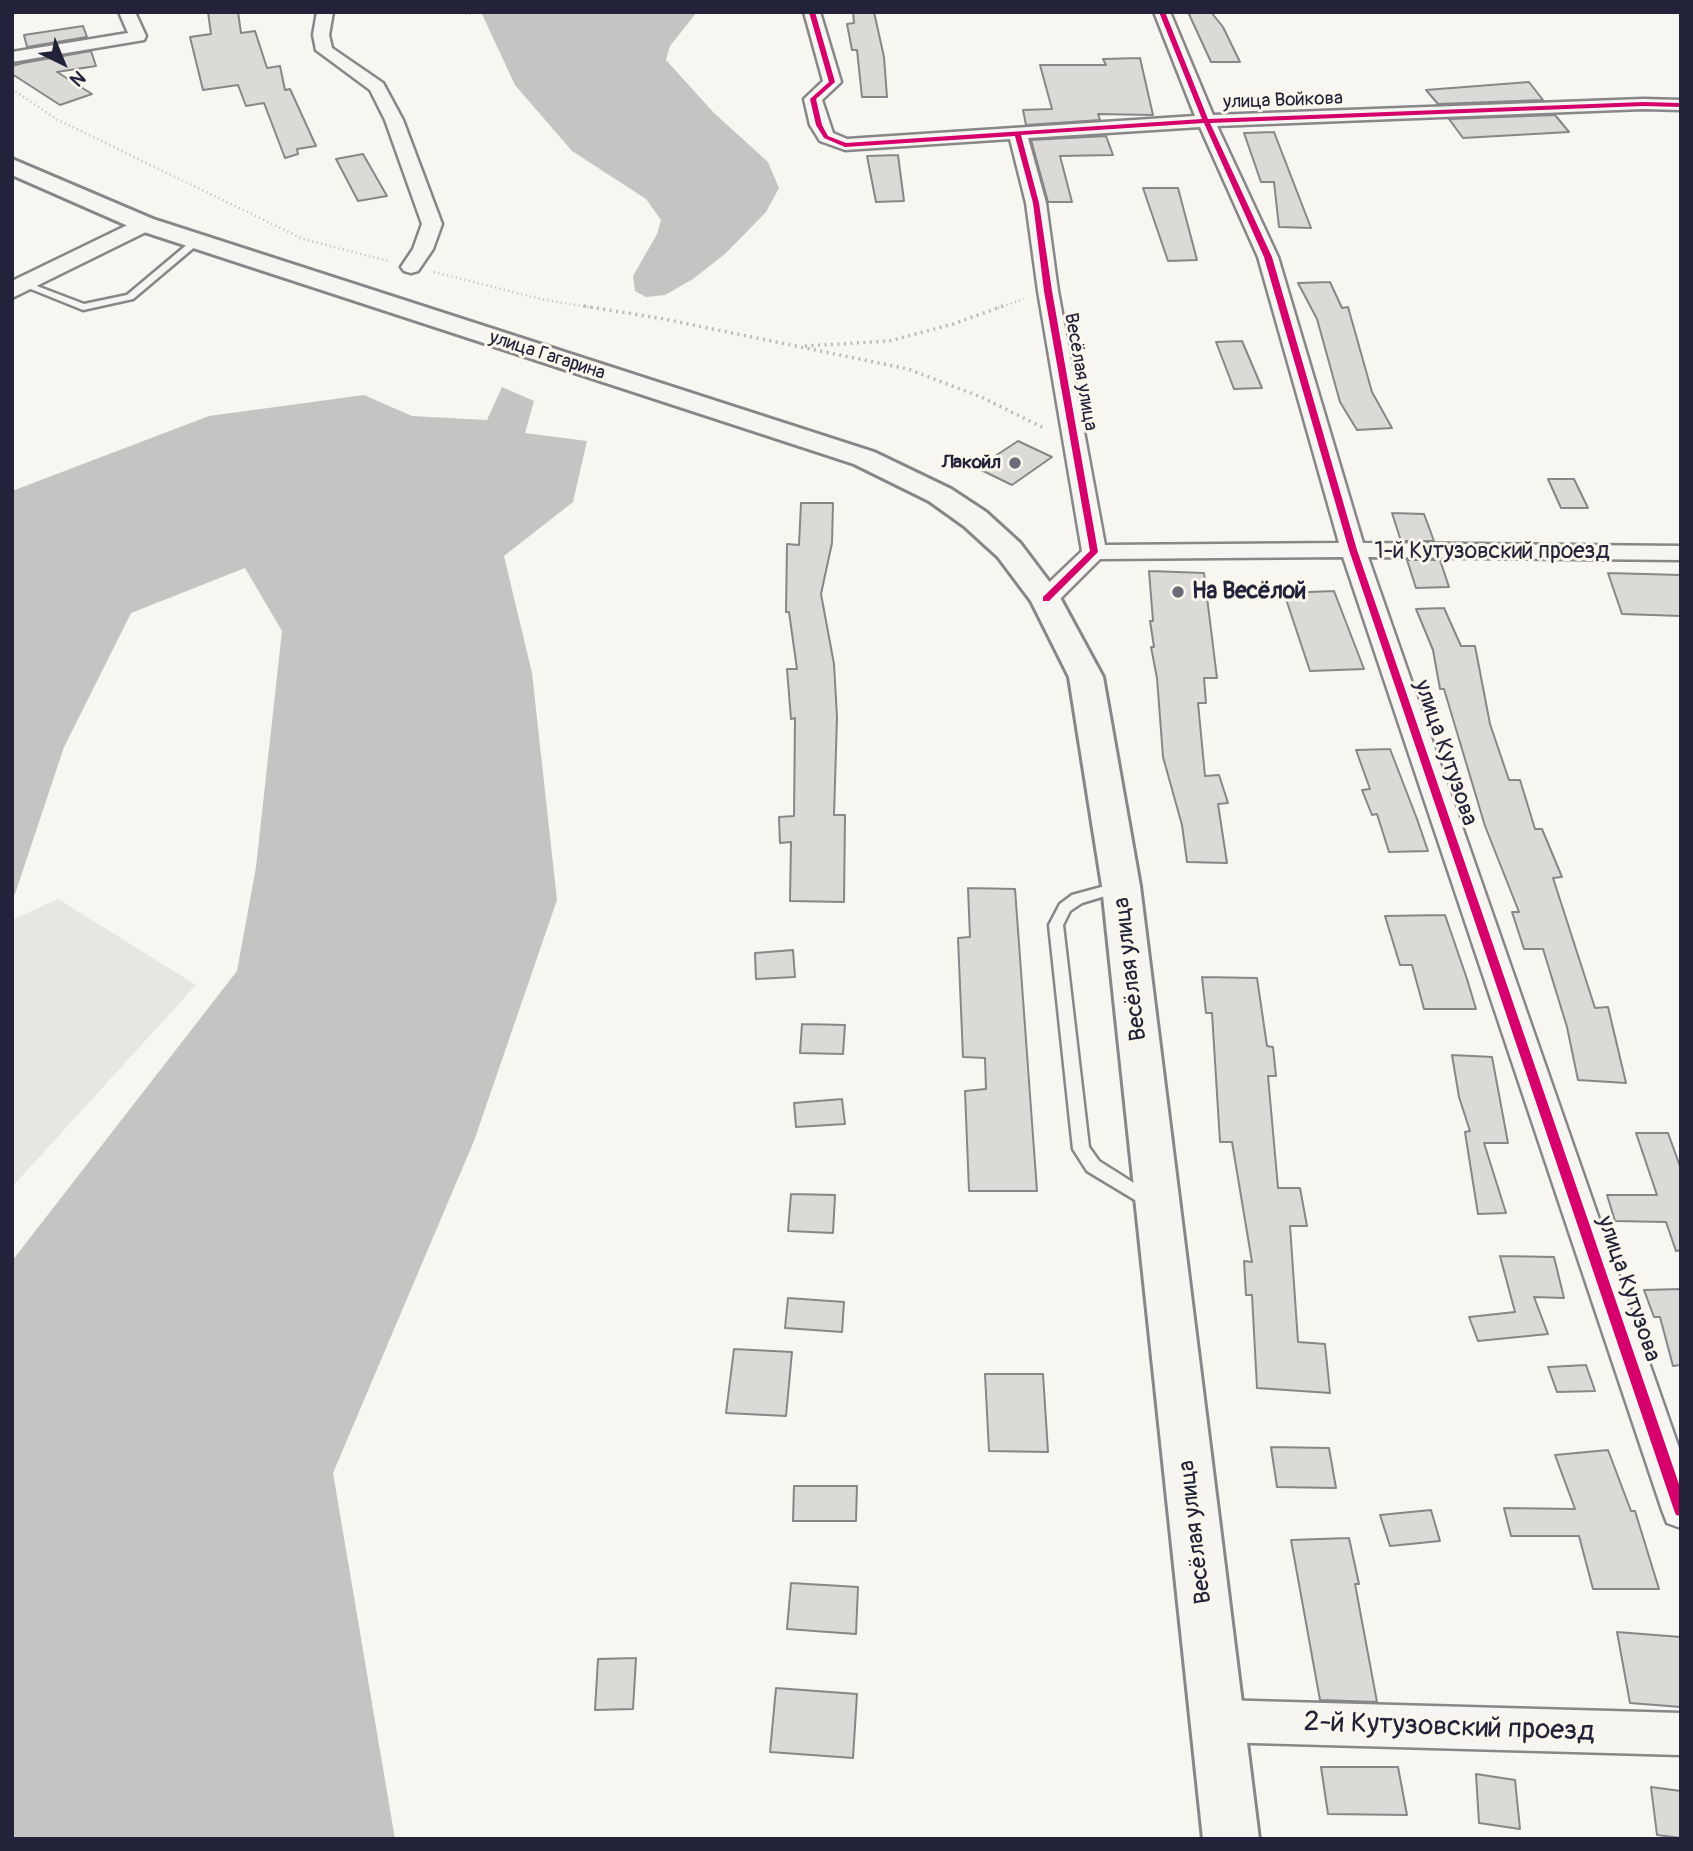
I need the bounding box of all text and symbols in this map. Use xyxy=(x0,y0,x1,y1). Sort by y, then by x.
north arrow xyxy=(28,28,98,98)
text: N xyxy=(64,65,90,92)
street label: улица Войкова xyxy=(1223,88,1343,114)
street label: Весёлая улица xyxy=(1058,311,1102,433)
street label: улица Гагарина xyxy=(486,327,608,385)
place label: Лакойл xyxy=(942,452,1001,474)
marker: Лакойл xyxy=(1007,455,1023,471)
street label: 1-й Кутузовский проезд xyxy=(1375,538,1609,566)
place label: На Весёлой xyxy=(1192,578,1306,606)
marker: На Весёлой xyxy=(1170,584,1186,600)
street label: улица Кутузова xyxy=(1407,677,1483,829)
street label: Весёлая улица xyxy=(1109,896,1153,1042)
street label: улица Кутузова xyxy=(1590,1213,1666,1365)
street label: Весёлая улица xyxy=(1174,1459,1218,1605)
street label: 2-й Кутузовский проезд xyxy=(1303,1706,1595,1750)

